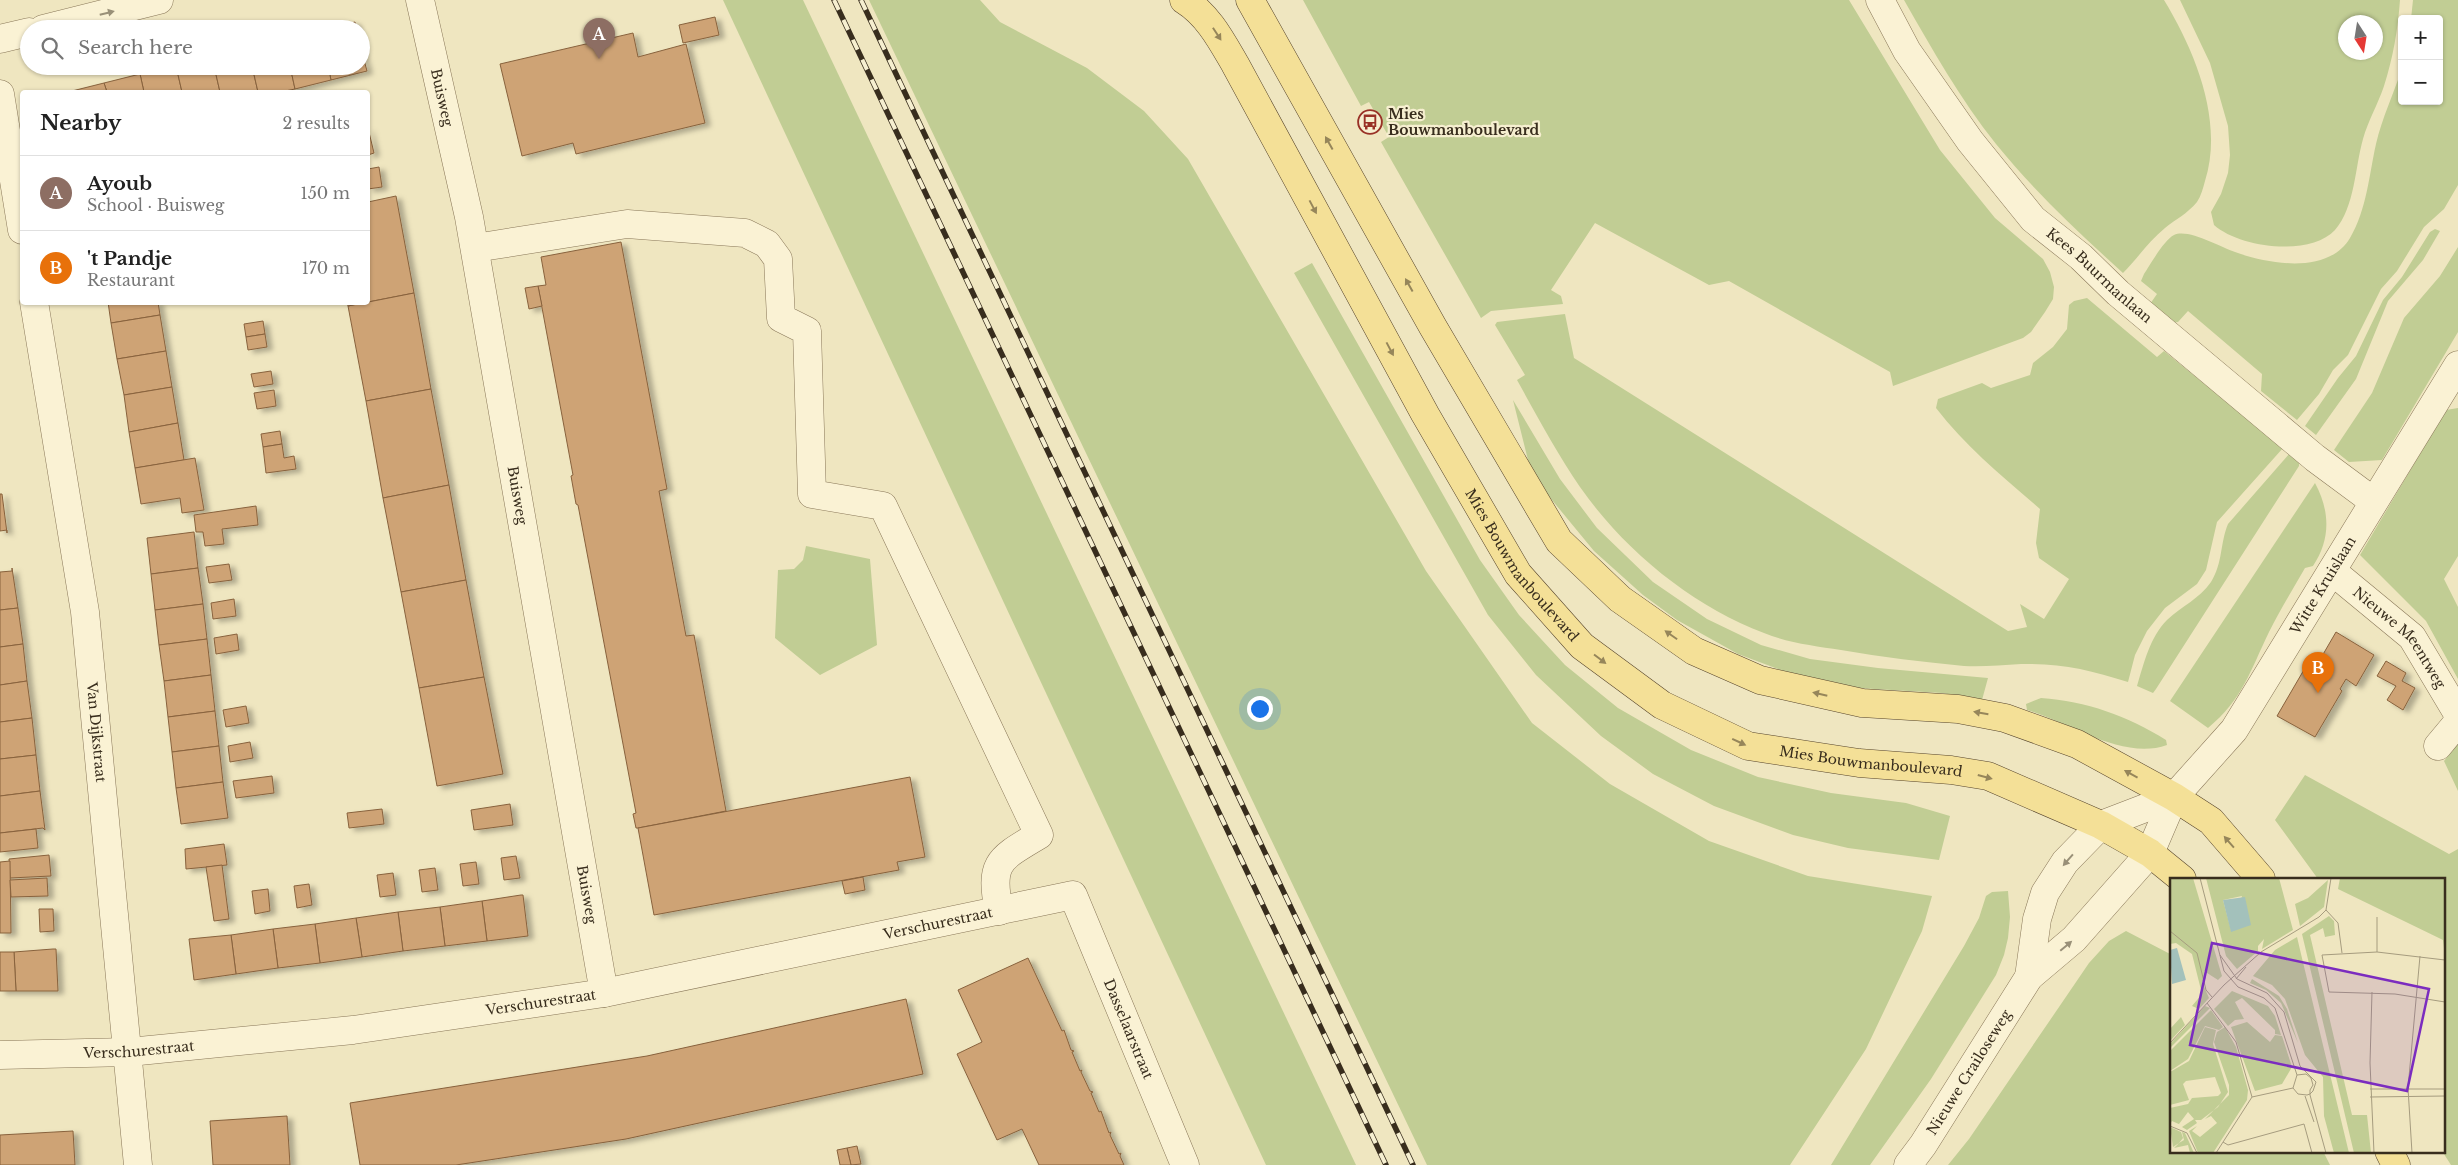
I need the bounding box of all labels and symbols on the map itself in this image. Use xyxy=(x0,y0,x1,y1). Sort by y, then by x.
one-way arrow xyxy=(99,9,114,17)
north arrow xyxy=(2338,15,2383,60)
pin: A xyxy=(583,18,615,59)
one-way arrow xyxy=(1212,28,1222,41)
street label: Buisweg xyxy=(427,67,457,129)
place label: Mies Bouwmanboulevard xyxy=(1388,105,1539,139)
bus stop icon: Mies Bouwmanboulevard xyxy=(1357,109,1383,135)
one-way arrow xyxy=(1325,136,1333,151)
one-way arrow xyxy=(1309,200,1317,214)
street label: Kees Buurmanlaan xyxy=(2043,224,2156,327)
one-way arrow xyxy=(1404,278,1413,291)
one-way arrow xyxy=(1386,342,1394,356)
street label: Buisweg xyxy=(503,465,531,527)
street label: Mies Bouwmanboulevard xyxy=(1461,485,1583,646)
street label: Witte Kruislaan xyxy=(2285,533,2360,638)
street label: Nieuwe Meentweg xyxy=(2349,583,2450,692)
one-way arrow xyxy=(1664,630,1678,640)
pin: B xyxy=(2302,652,2334,693)
one-way arrow xyxy=(1593,654,1607,664)
street label: Van Dijkstraat xyxy=(83,680,110,784)
one-way arrow xyxy=(1813,690,1828,698)
your location xyxy=(1247,696,1273,722)
one-way arrow xyxy=(1973,709,1989,717)
one-way arrow xyxy=(1732,738,1746,746)
street label: Mies Bouwmanboulevard xyxy=(1778,742,1964,781)
one-way arrow xyxy=(2124,769,2138,778)
one-way arrow xyxy=(1978,773,1993,781)
one-way arrow xyxy=(2224,836,2235,848)
one-way arrow xyxy=(2062,854,2073,867)
street label: Buisweg xyxy=(573,864,601,926)
inset map xyxy=(2170,878,2446,1152)
street label: Verschurestraat xyxy=(881,903,995,944)
one-way arrow xyxy=(2060,940,2072,952)
street label: Dasselaarstraat xyxy=(1100,976,1158,1082)
street label: Verschurestraat xyxy=(484,985,598,1019)
street label: Nieuwe Crailoseweg xyxy=(1923,1006,2016,1138)
street label: Verschurestraat xyxy=(82,1037,196,1062)

